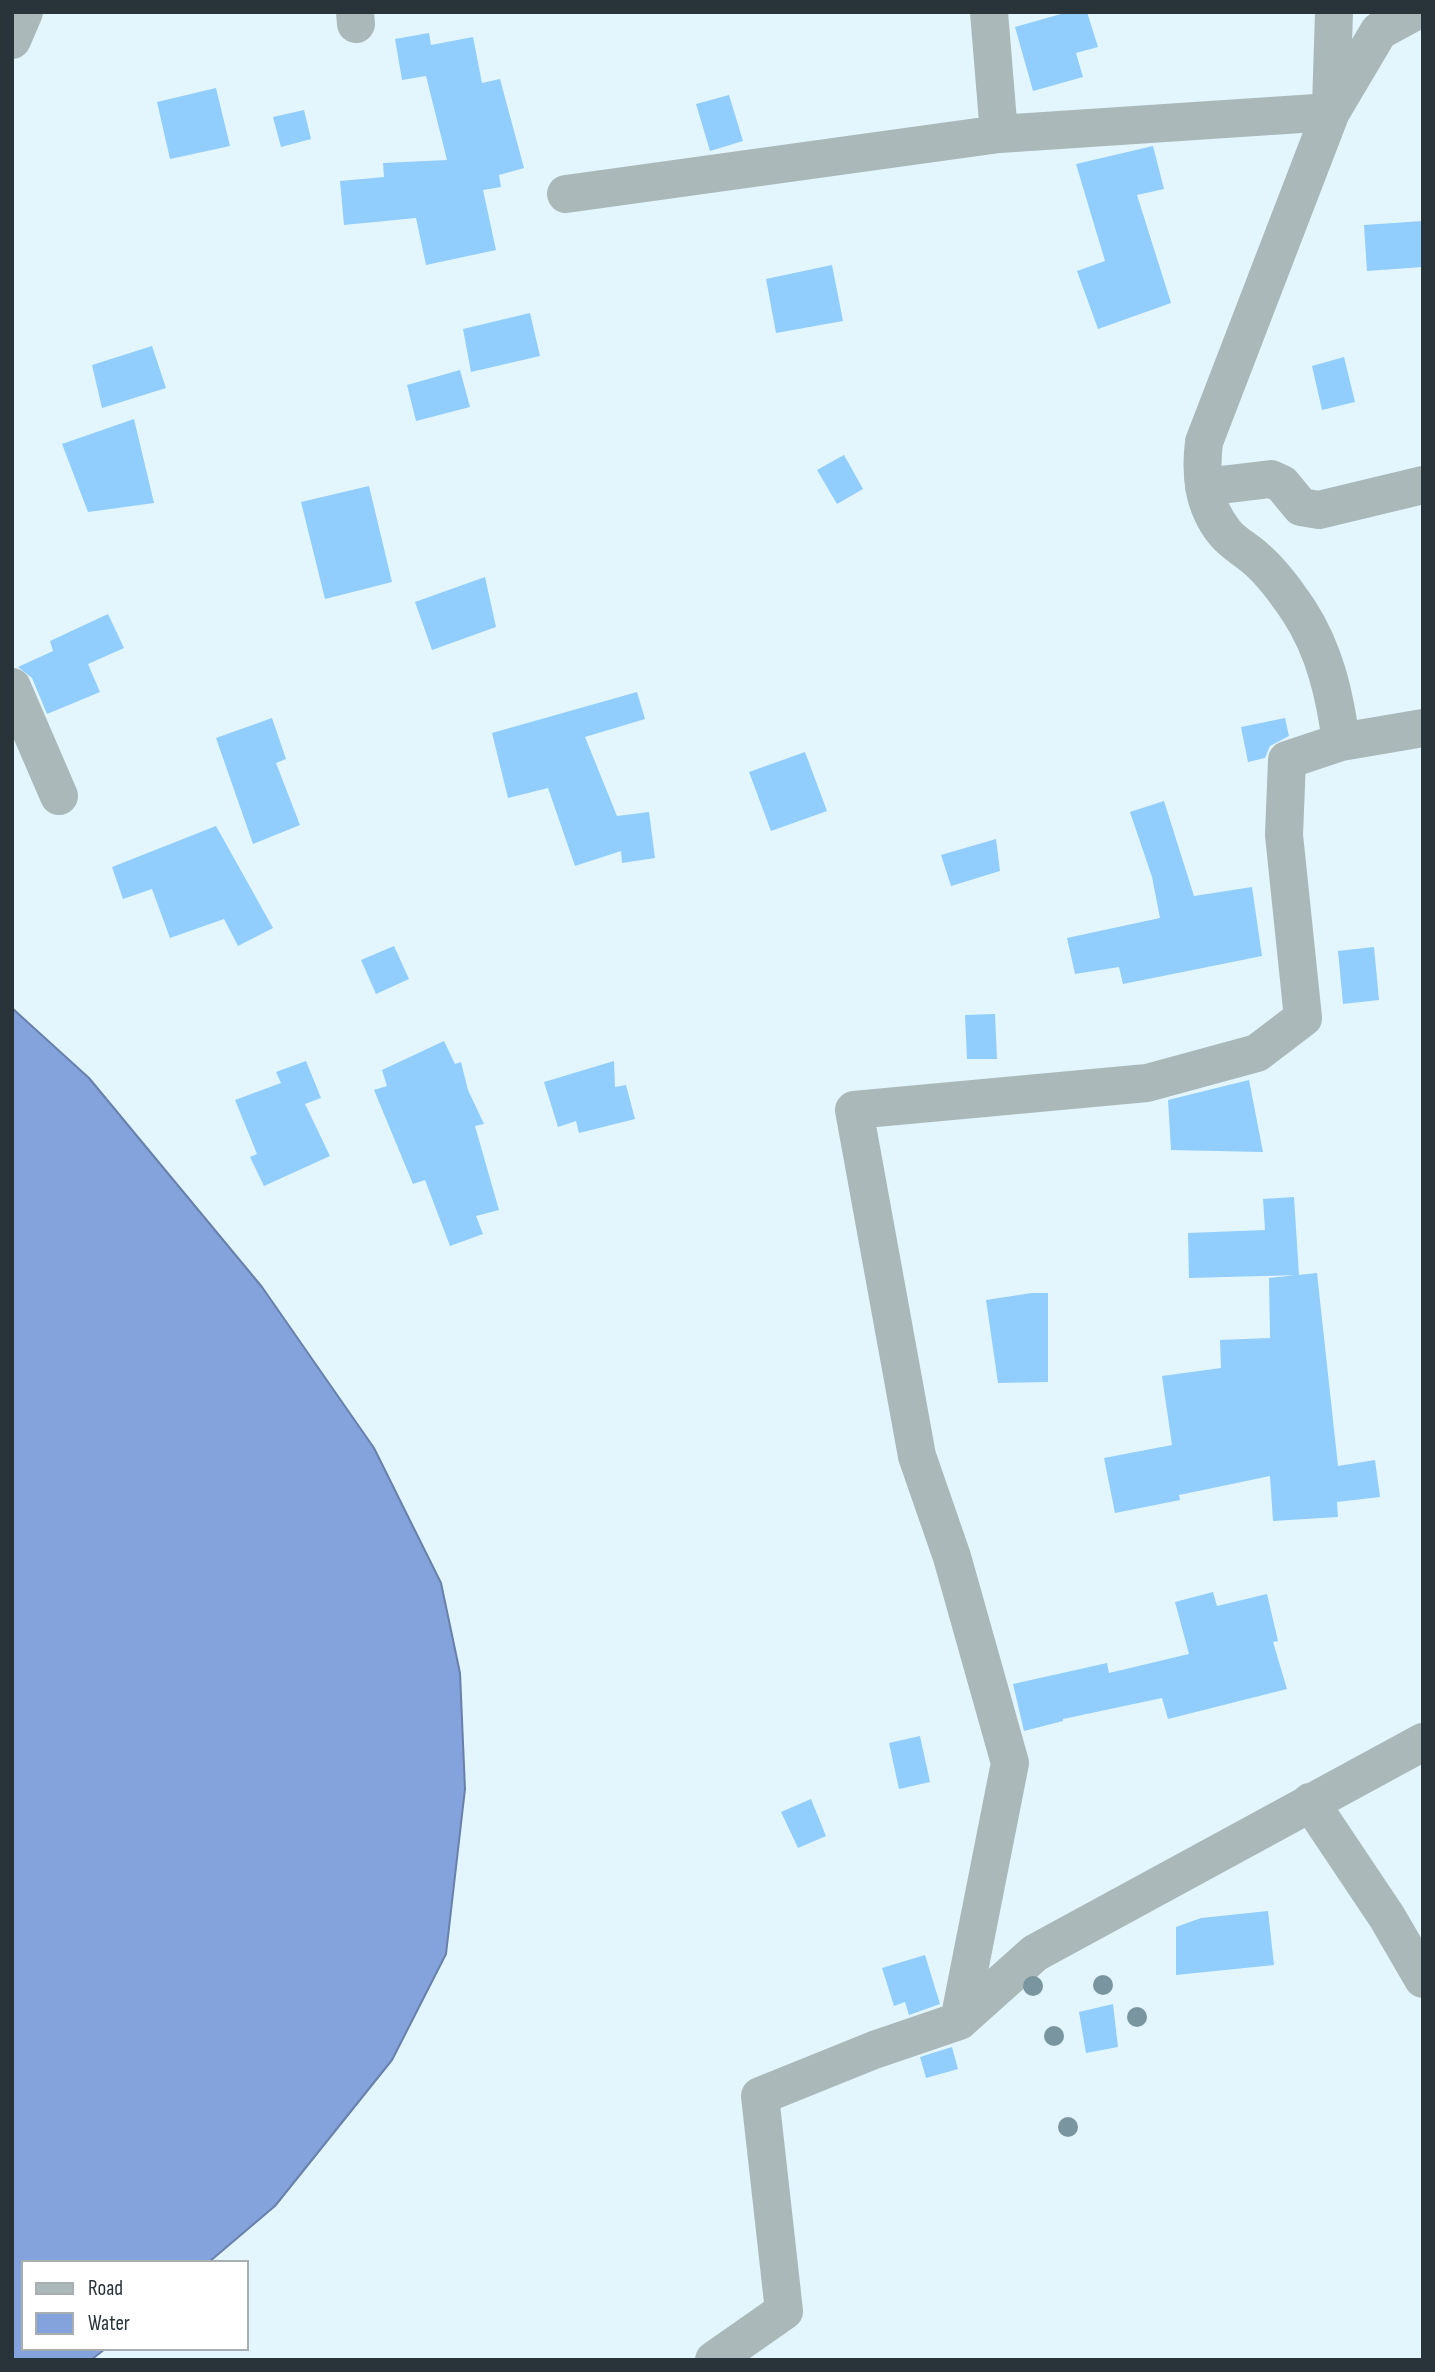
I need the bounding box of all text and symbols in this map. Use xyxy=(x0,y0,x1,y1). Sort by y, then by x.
legend xyxy=(21,2260,248,2351)
text: Road xyxy=(88,2276,123,2301)
text: Water xyxy=(88,2311,130,2336)

